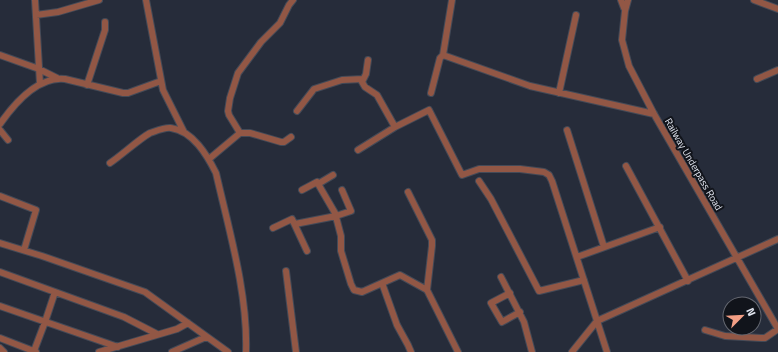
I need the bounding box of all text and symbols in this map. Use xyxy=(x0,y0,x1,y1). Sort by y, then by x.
street label: Railway Underpass Road xyxy=(661,115,726,213)
north arrow xyxy=(722,296,762,336)
text: N xyxy=(742,305,760,319)

